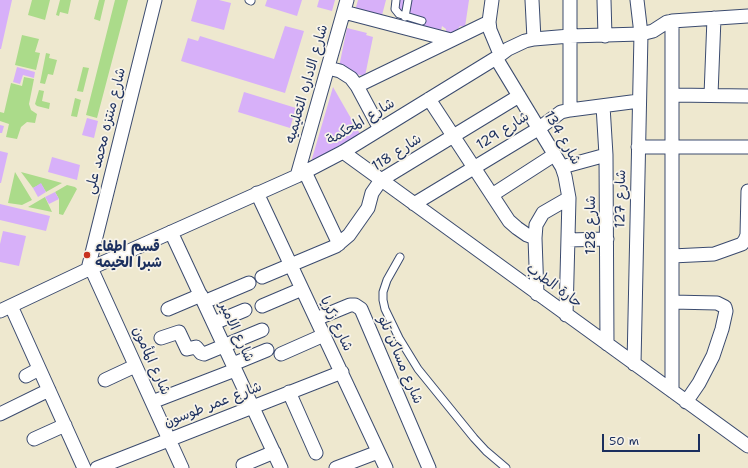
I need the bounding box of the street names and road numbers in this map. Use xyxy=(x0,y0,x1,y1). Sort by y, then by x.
street label: شارع الاداره التعليميه xyxy=(282,23,332,145)
street label: شارع منتزه محمد على xyxy=(82,66,130,196)
street label: شارع المحكمة xyxy=(324,95,398,149)
street label: شارع 129 xyxy=(474,108,532,154)
street label: شارع 134 xyxy=(540,108,584,168)
street label: شارع 118 xyxy=(369,131,425,175)
street label: شارع 127 xyxy=(612,169,630,229)
street label: شارع 128 xyxy=(583,195,599,255)
street label: حارة الطرب xyxy=(523,260,585,312)
street label: شارع زكريا xyxy=(316,294,356,354)
street label: شارع الامير xyxy=(215,299,257,365)
street label: شارع مساكن تلو xyxy=(374,314,426,406)
street label: شارع المأمون xyxy=(128,324,174,398)
street label: شارع عمر طوسون xyxy=(162,379,264,431)

